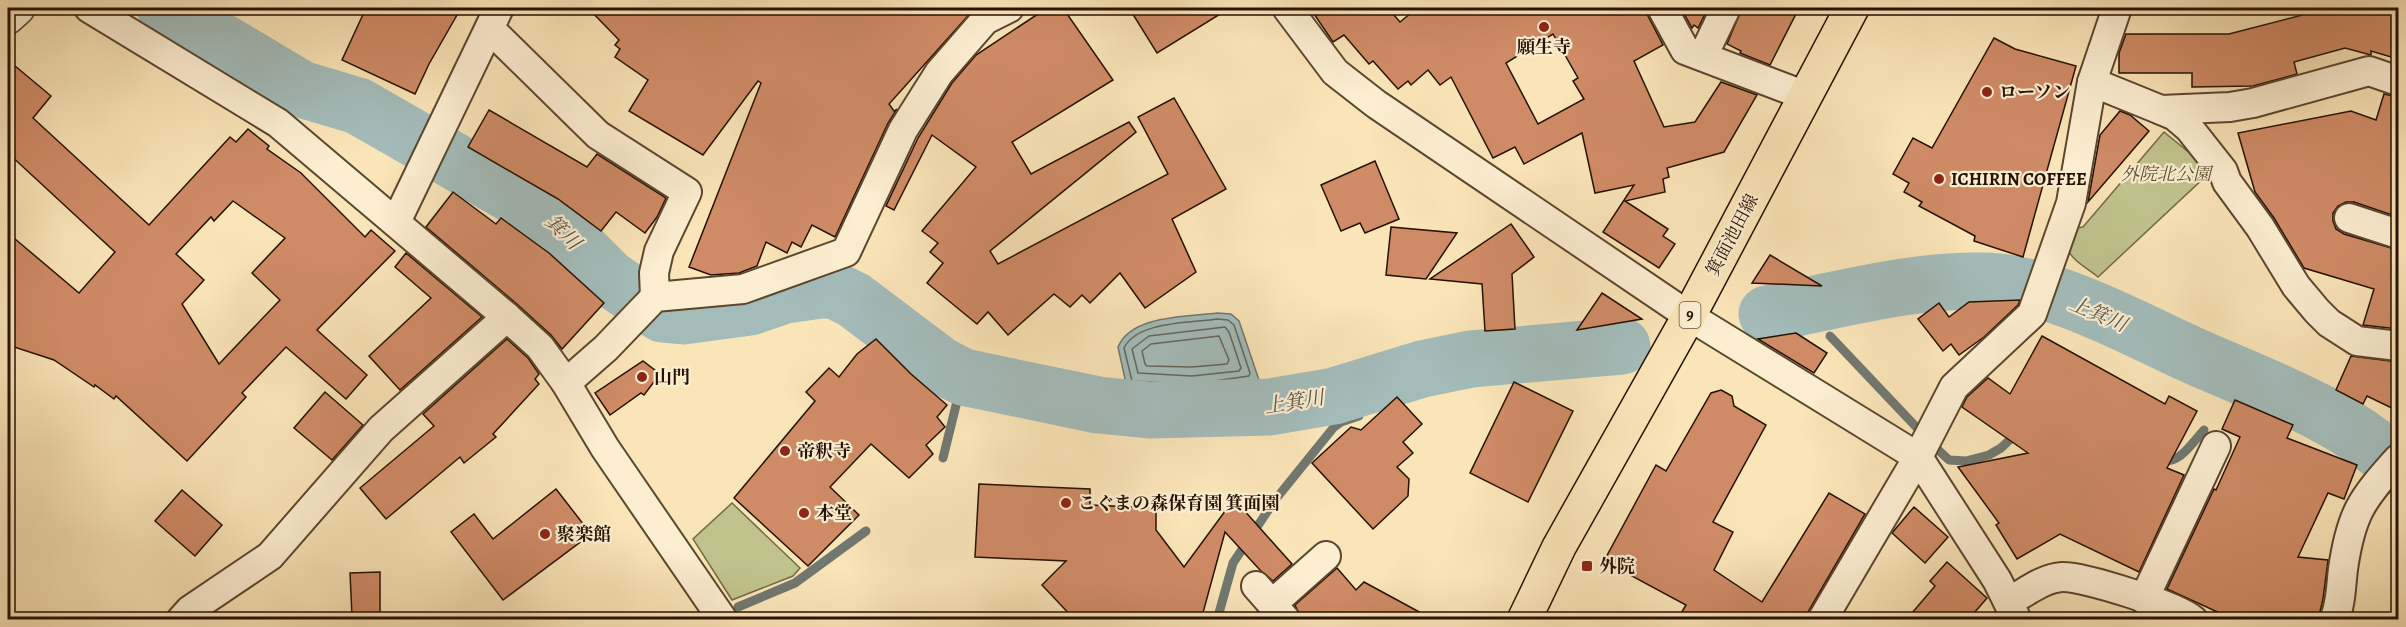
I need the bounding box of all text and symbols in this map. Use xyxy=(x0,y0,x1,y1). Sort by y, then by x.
marker: 願生寺 xyxy=(1537,20,1551,34)
place label: 願生寺 xyxy=(1517,35,1571,59)
place label: ローソン xyxy=(1999,80,2070,104)
marker: ローソン xyxy=(1980,85,1994,99)
park label: 外院北公園 xyxy=(2121,162,2214,186)
place label: ICHIRIN COFFEE xyxy=(1951,167,2087,191)
marker: ICHIRIN COFFEE xyxy=(1932,172,1946,186)
street label: 箕面池田線 xyxy=(1700,190,1764,280)
water label: 箕川 xyxy=(539,208,588,257)
water label: 上箕川 xyxy=(2065,290,2133,339)
road number: 9 xyxy=(1680,302,1700,328)
place label: 山門 xyxy=(654,365,690,389)
marker: 山門 xyxy=(635,370,649,384)
water label: 上箕川 xyxy=(1262,384,1328,420)
place label: 帝釈寺 xyxy=(797,439,851,463)
marker: 帝釈寺 xyxy=(778,444,792,458)
place label: こぐまの森保育園 箕面園 xyxy=(1078,491,1279,515)
marker: こぐまの森保育園 箕面園 xyxy=(1059,496,1073,510)
place label: 本堂 xyxy=(816,501,852,525)
marker: 本堂 xyxy=(797,506,811,520)
place label: 聚楽館 xyxy=(557,522,611,546)
marker: 聚楽館 xyxy=(538,527,552,541)
place label: 外院 xyxy=(1599,554,1635,578)
marker: 外院 xyxy=(1580,559,1594,573)

